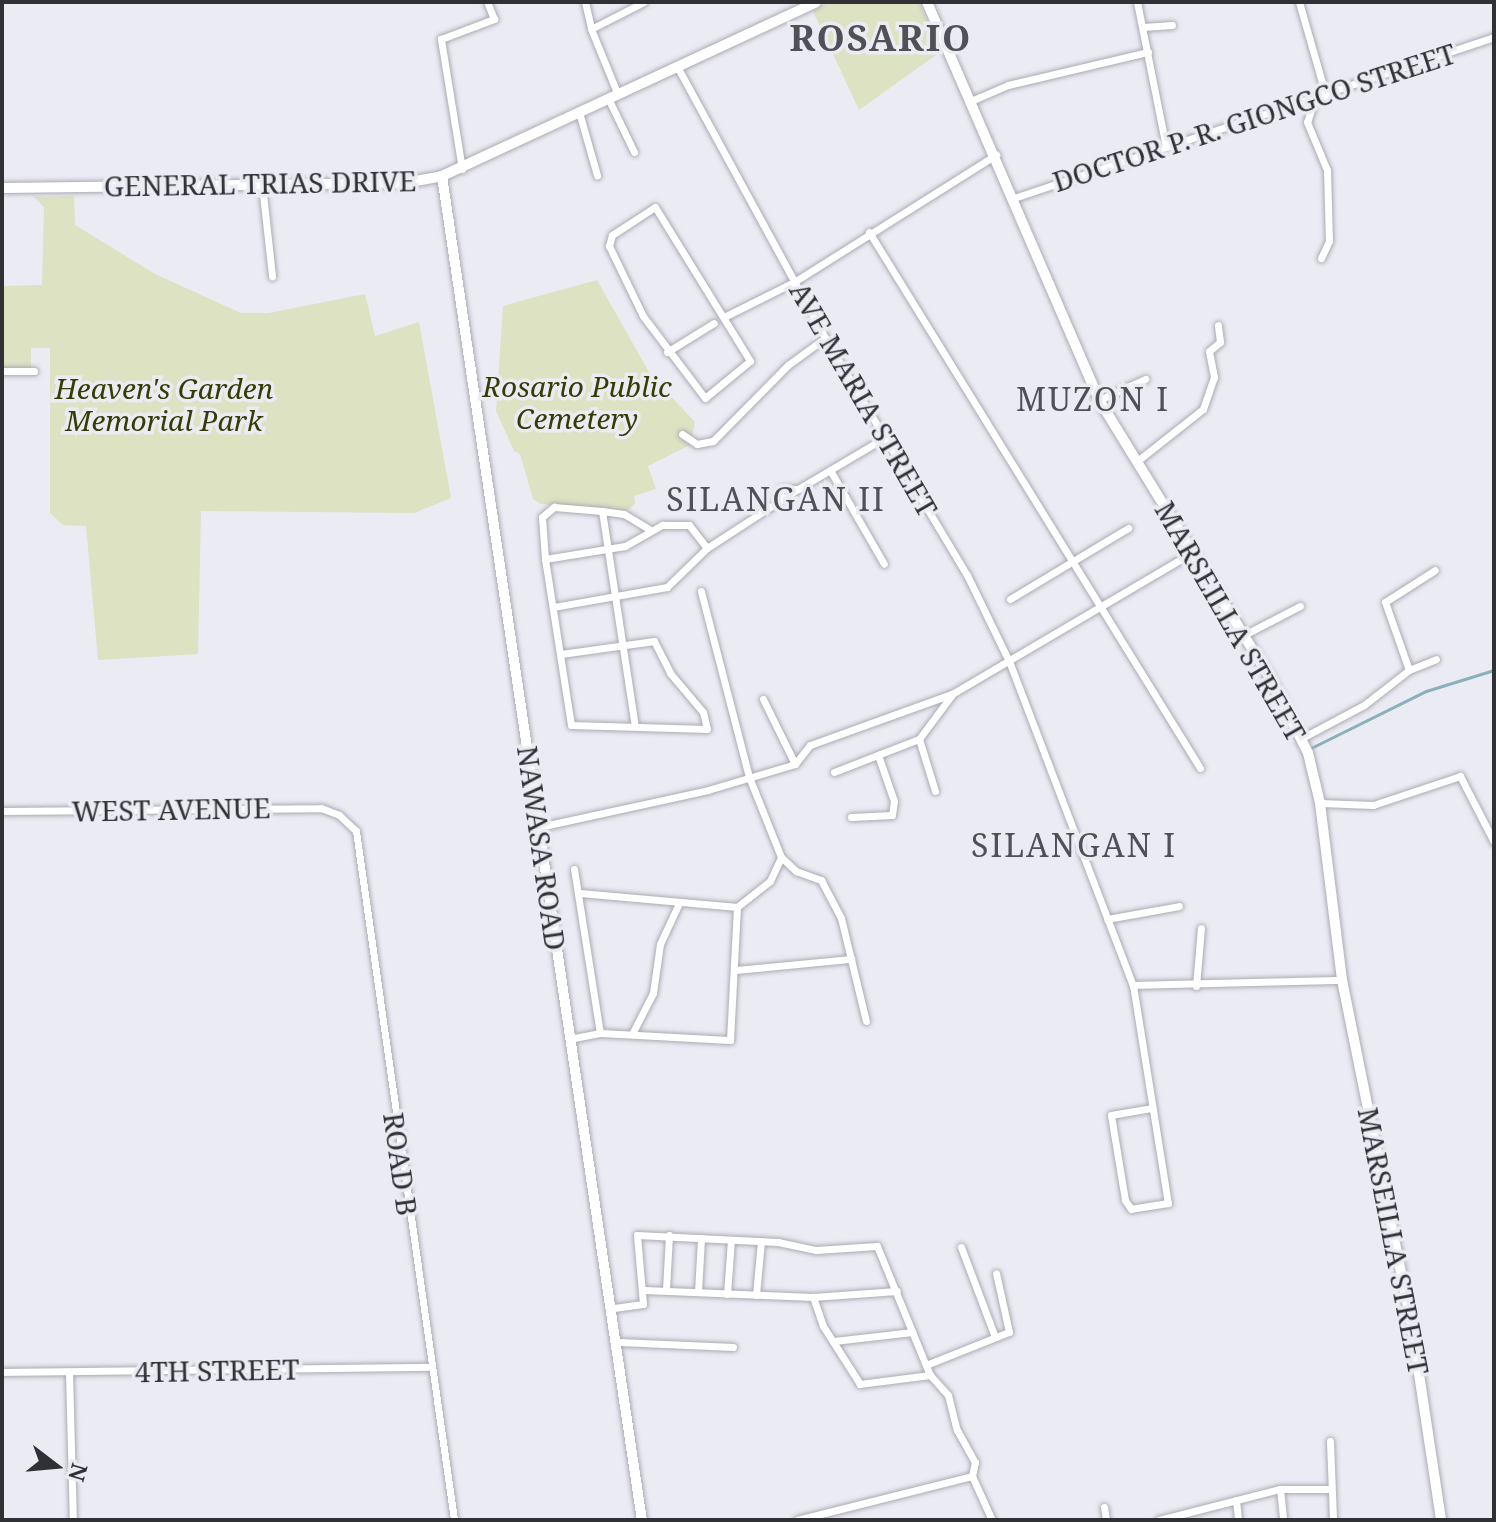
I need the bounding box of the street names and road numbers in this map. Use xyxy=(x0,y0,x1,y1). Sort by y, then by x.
street label: DOCTOR P. R. GIONGCO STREET xyxy=(1048,36,1460,198)
street label: GENERAL TRIAS DRIVE xyxy=(103,163,417,203)
street label: AVE MARIA STREET xyxy=(783,276,945,522)
street label: MARSEILLA STREET xyxy=(1149,495,1313,747)
street label: NAWASA ROAD xyxy=(511,744,573,952)
street label: WEST AVENUE xyxy=(71,790,271,828)
street label: MARSEILLA STREET xyxy=(1352,1105,1436,1377)
street label: ROAD B xyxy=(377,1110,425,1218)
street label: 4TH STREET xyxy=(134,1352,300,1388)

